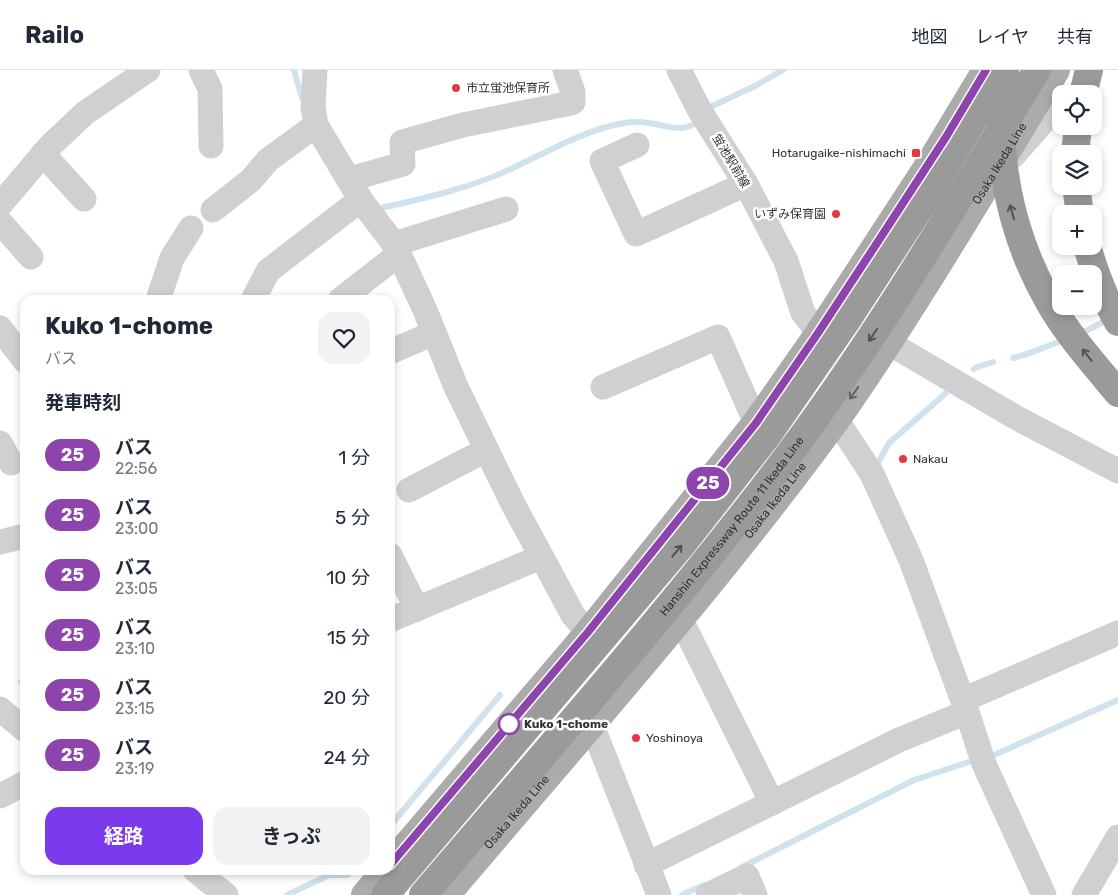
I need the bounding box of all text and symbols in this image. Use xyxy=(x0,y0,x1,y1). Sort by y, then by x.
text: Railo xyxy=(25,21,84,49)
text: 地図 xyxy=(912,26,948,48)
text: レイヤ xyxy=(976,26,1029,48)
text: 共有 xyxy=(1057,26,1093,48)
place label: 市立蛍池保育所 xyxy=(466,81,550,95)
marker: 市立蛍池保育所 xyxy=(450,82,462,94)
map controls xyxy=(1052,85,1102,315)
button: locate xyxy=(1052,85,1102,135)
street label: Osaka Ikeda Line xyxy=(969,120,1030,207)
street label: 蛍池駅前線 xyxy=(710,132,752,190)
button: layers xyxy=(1052,145,1102,195)
place label: Hotarugaike-nishimachi xyxy=(772,146,906,160)
marker: Hotarugaike-nishimachi xyxy=(910,147,922,159)
one-way arrow xyxy=(1007,205,1017,221)
button: + xyxy=(1052,205,1102,255)
place label: いずみ保育園 xyxy=(754,207,826,221)
marker: いずみ保育園 xyxy=(830,208,842,220)
button: − xyxy=(1052,265,1102,315)
text: Kuko 1-chome xyxy=(45,312,213,340)
button: heart xyxy=(318,312,370,364)
one-way arrow xyxy=(868,327,878,341)
one-way arrow xyxy=(1082,348,1092,362)
text: バス xyxy=(45,349,77,368)
one-way arrow xyxy=(849,386,859,400)
text: 発車時刻 xyxy=(45,391,121,414)
street label: Hanshin Expressway Route 11 Ikeda Line xyxy=(657,434,807,619)
text: バス xyxy=(115,436,153,459)
text: 25 xyxy=(61,444,84,466)
text: 1 分 xyxy=(338,446,370,469)
place label: Nakau xyxy=(913,452,948,466)
marker: Nakau xyxy=(897,453,909,465)
text: 22:56 xyxy=(115,459,157,478)
street label: Osaka Ikeda Line xyxy=(741,459,809,541)
line badge: 25 xyxy=(686,467,730,499)
text: 25 xyxy=(696,472,720,494)
text: バス xyxy=(115,496,153,519)
text: 25 xyxy=(61,504,84,526)
text: 5 分 xyxy=(335,506,370,529)
text: 23:00 xyxy=(115,519,158,538)
one-way arrow xyxy=(671,544,682,557)
text: バス xyxy=(115,556,153,579)
text: 25 xyxy=(61,564,84,586)
text: 10 分 xyxy=(326,566,370,589)
text: 23:05 xyxy=(115,579,158,598)
text: バス xyxy=(115,616,153,639)
text: 25 xyxy=(61,624,84,646)
text: 15 分 xyxy=(327,626,370,649)
text: 23:10 xyxy=(115,639,155,658)
text: バス xyxy=(115,676,153,699)
text: 25 xyxy=(61,684,84,706)
text: 20 分 xyxy=(323,686,370,709)
text: 23:15 xyxy=(115,699,154,718)
marker: Kuko 1-chome xyxy=(498,713,520,735)
place label: Kuko 1-chome xyxy=(524,717,608,731)
place label: Yoshinoya xyxy=(646,731,703,745)
marker: Yoshinoya xyxy=(630,732,642,744)
text: バス xyxy=(115,736,153,759)
text: 25 xyxy=(61,744,84,766)
text: 24 分 xyxy=(324,746,370,769)
text: 23:19 xyxy=(115,759,154,778)
street label: Osaka Ikeda Line xyxy=(481,772,552,852)
button: 経路 xyxy=(45,807,203,865)
button: きっぷ xyxy=(213,807,370,865)

